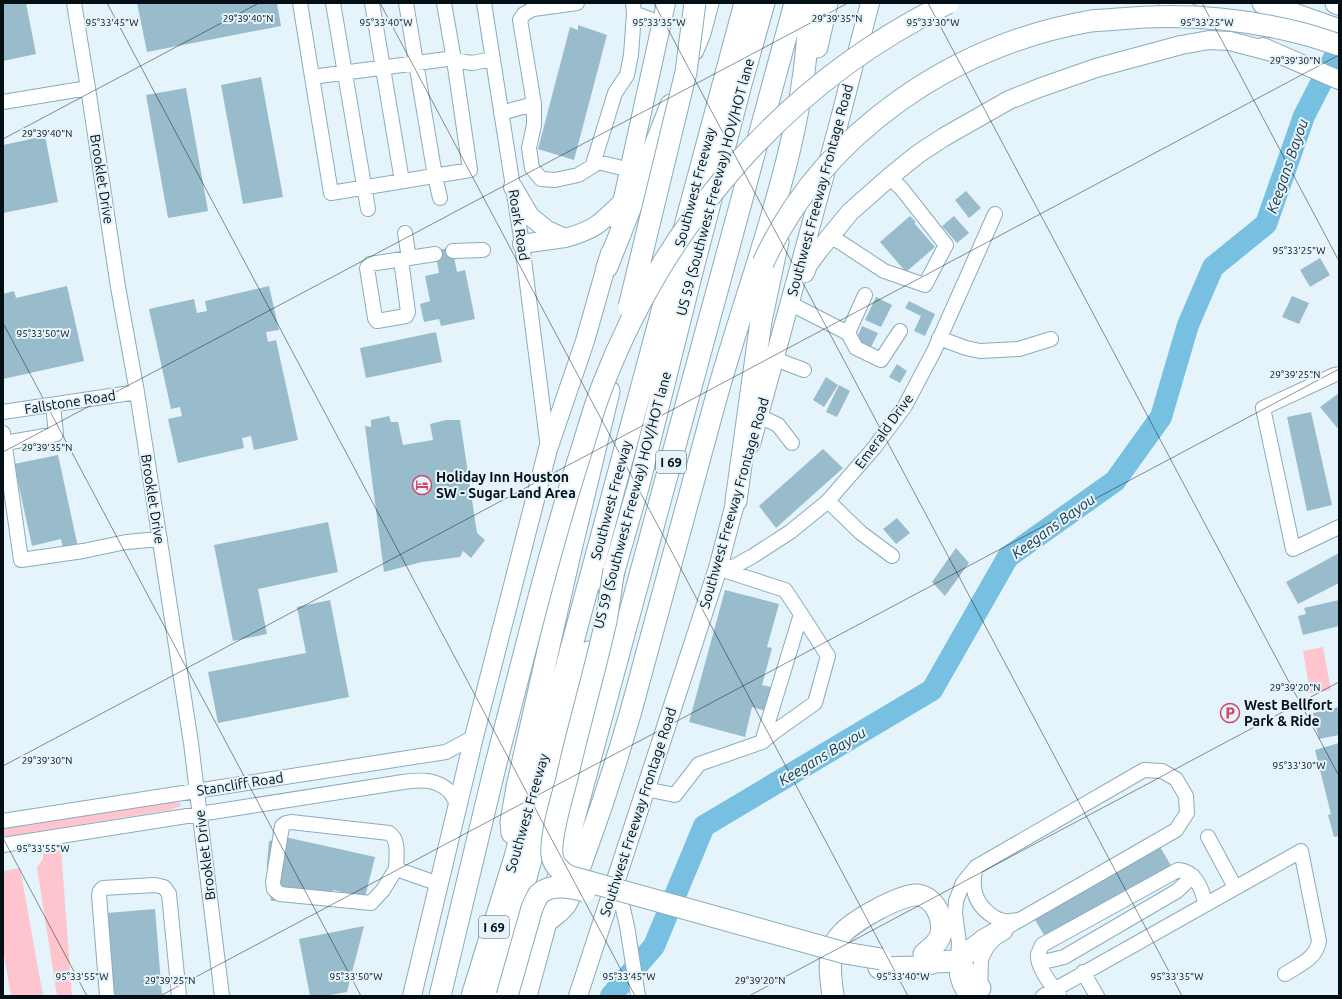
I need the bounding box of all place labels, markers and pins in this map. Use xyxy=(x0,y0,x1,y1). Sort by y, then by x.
place label: Holiday Inn Houston SW - Sugar Land Area xyxy=(436,469,576,501)
hotel icon: Holiday Inn Houston SW - Sugar Land Area xyxy=(411,474,433,496)
place label: West Bellfort Park & Ride xyxy=(1244,697,1333,729)
parking icon: West Bellfort Park & Ride xyxy=(1219,702,1241,724)

